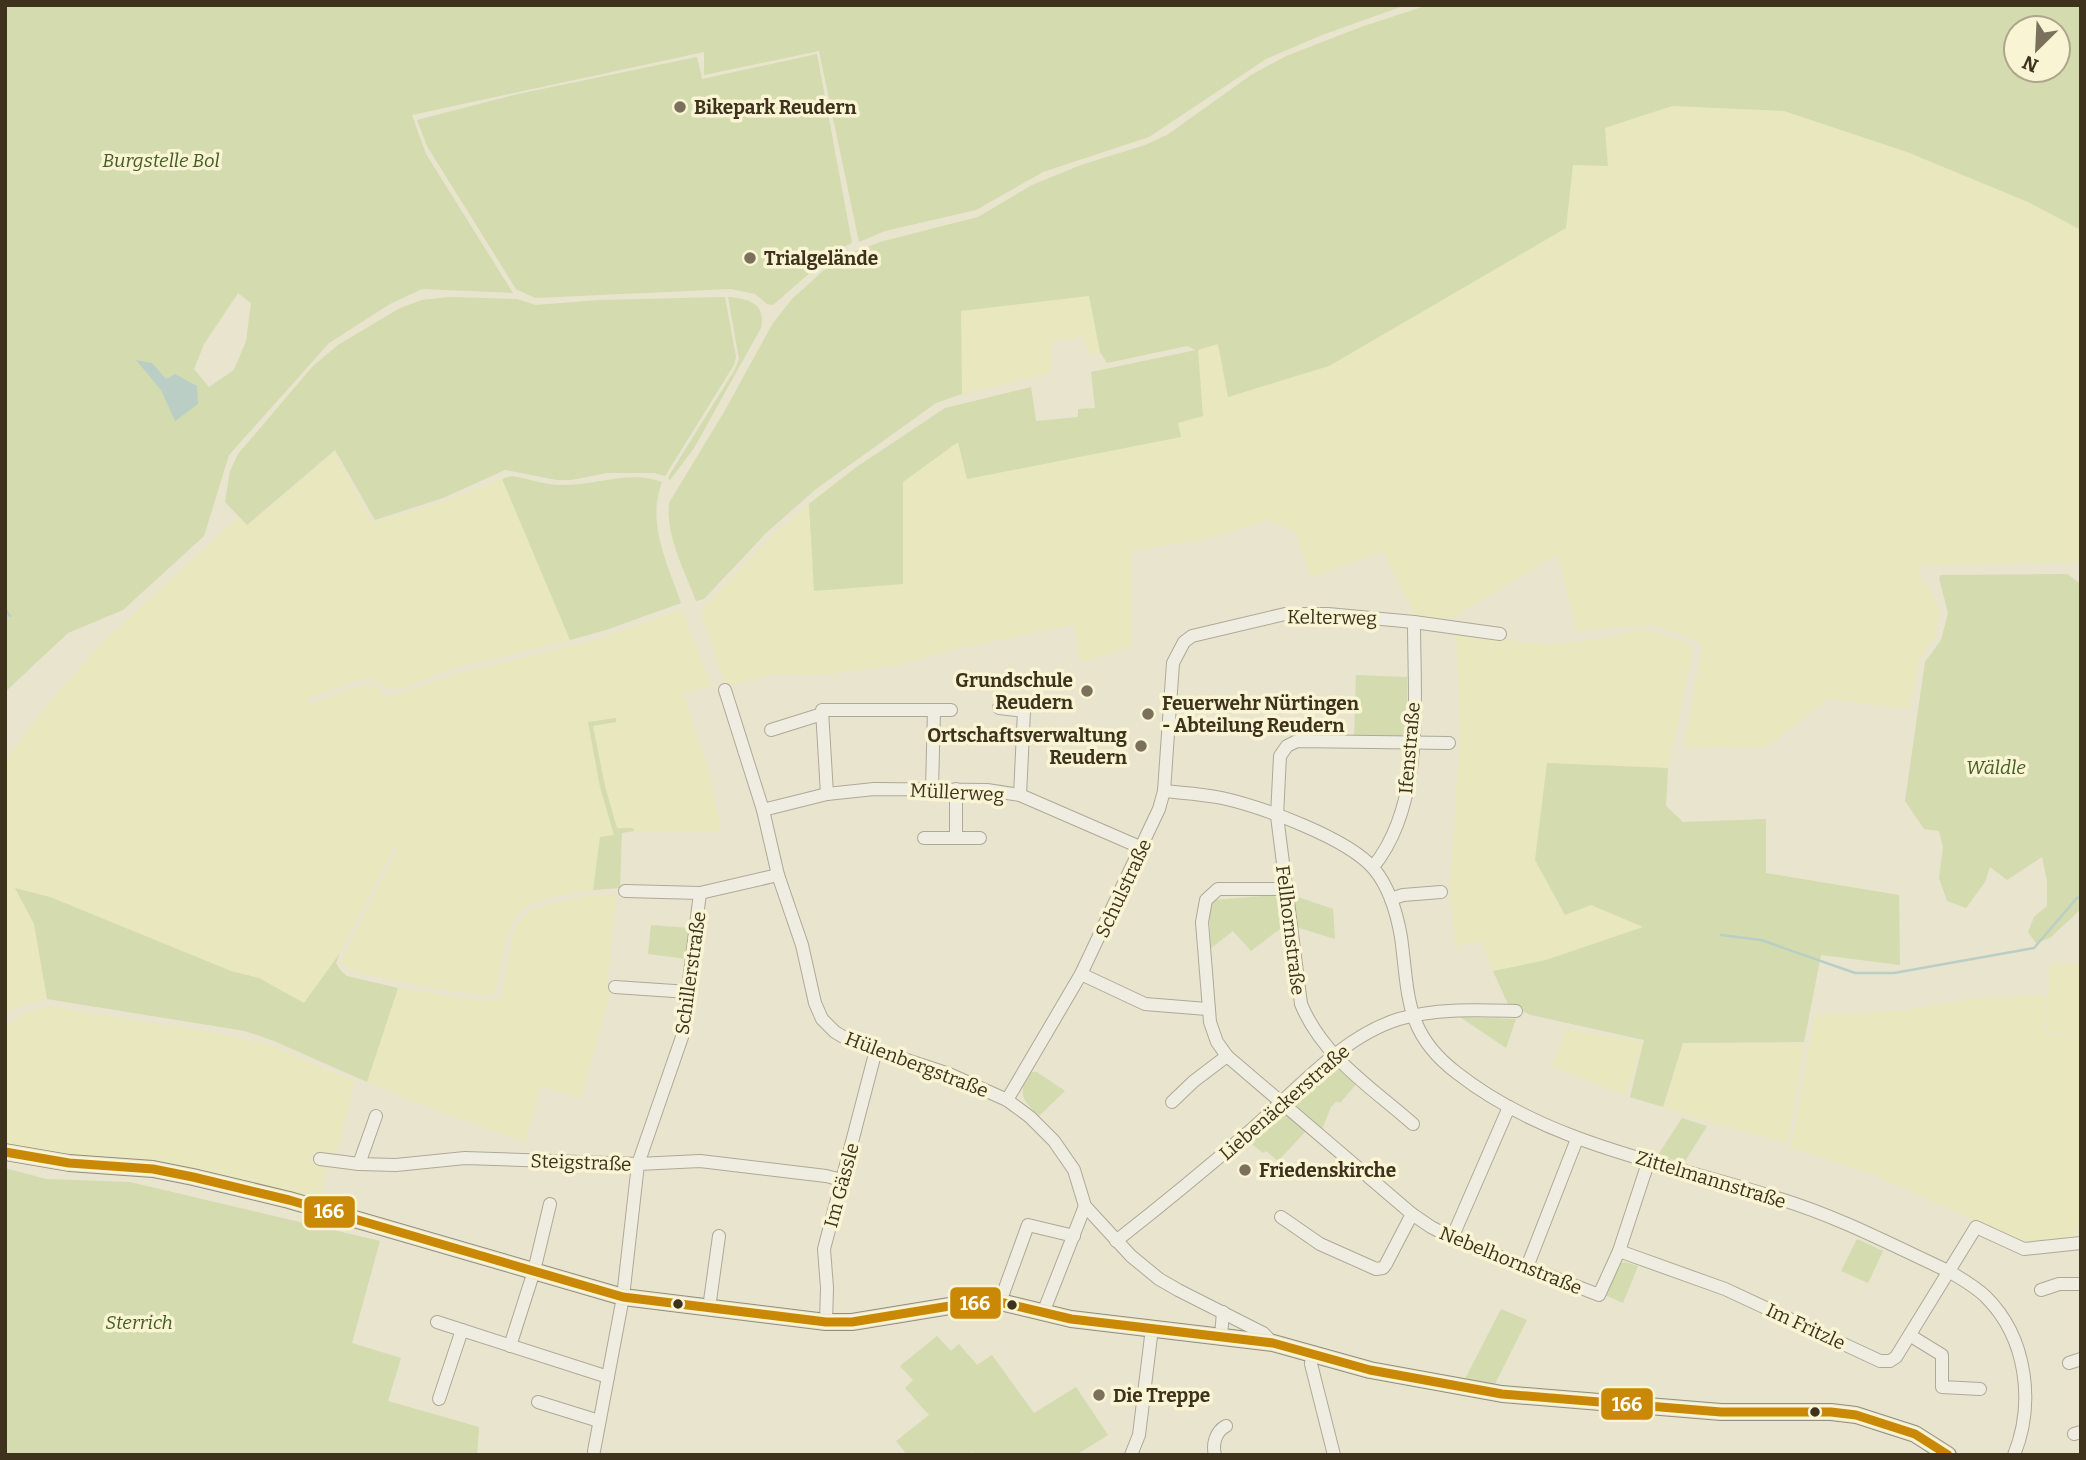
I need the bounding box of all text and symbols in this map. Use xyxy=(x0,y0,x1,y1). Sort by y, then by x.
north arrow xyxy=(2002,14,2072,84)
text: N xyxy=(2019,50,2042,78)
place label: Bikepark Reudern xyxy=(694,96,857,119)
marker: Bikepark Reudern xyxy=(672,99,688,115)
park label: Burgstelle Bol xyxy=(102,149,220,172)
place label: Trialgelände xyxy=(764,247,878,270)
marker: Trialgelände xyxy=(742,250,758,266)
street label: Kelterweg xyxy=(1287,605,1378,630)
place label: Grundschule Reudern xyxy=(955,669,1074,714)
marker: Grundschule Reudern xyxy=(1079,683,1095,699)
place label: Feuerwehr Nürtingen - Abteilung Reudern xyxy=(1162,692,1360,737)
street label: Ifenstraße xyxy=(1394,701,1425,795)
marker: Feuerwehr Nürtingen - Abteilung Reudern xyxy=(1140,706,1156,722)
place label: Ortschaftsverwaltung Reudern xyxy=(927,724,1128,769)
marker: Ortschaftsverwaltung Reudern xyxy=(1133,738,1149,754)
park label: Wäldle xyxy=(1966,756,2026,779)
street label: Müllerweg xyxy=(909,779,1005,806)
street label: Schulstraße xyxy=(1091,835,1156,941)
street label: Fellhornstraße xyxy=(1271,864,1310,996)
street label: Schillerstraße xyxy=(670,910,711,1036)
street label: Hülenbergstraße xyxy=(842,1027,992,1102)
street label: Liebenäckerstraße xyxy=(1215,1040,1354,1165)
street label: Im Gässle xyxy=(819,1140,864,1230)
street label: Zittelmannstraße xyxy=(1633,1146,1789,1213)
street label: Steigstraße xyxy=(530,1149,632,1176)
place label: Friedenskirche xyxy=(1259,1159,1396,1182)
marker: Friedenskirche xyxy=(1237,1162,1253,1178)
line badge: 166 xyxy=(303,1195,356,1229)
text: 166 xyxy=(314,1200,344,1223)
street label: Nebelhornstraße xyxy=(1436,1221,1585,1300)
line badge: 166 xyxy=(949,1286,1002,1320)
text: 166 xyxy=(960,1292,990,1315)
unlabelled marker xyxy=(671,1297,685,1311)
unlabelled marker xyxy=(1005,1298,1019,1312)
street label: Im Fritzle xyxy=(1763,1298,1849,1355)
park label: Sterrich xyxy=(105,1311,173,1334)
place label: Die Treppe xyxy=(1113,1384,1210,1407)
marker: Die Treppe xyxy=(1091,1387,1107,1403)
line badge: 166 xyxy=(1600,1387,1654,1421)
text: 166 xyxy=(1612,1393,1642,1416)
unlabelled marker xyxy=(1808,1405,1822,1419)

